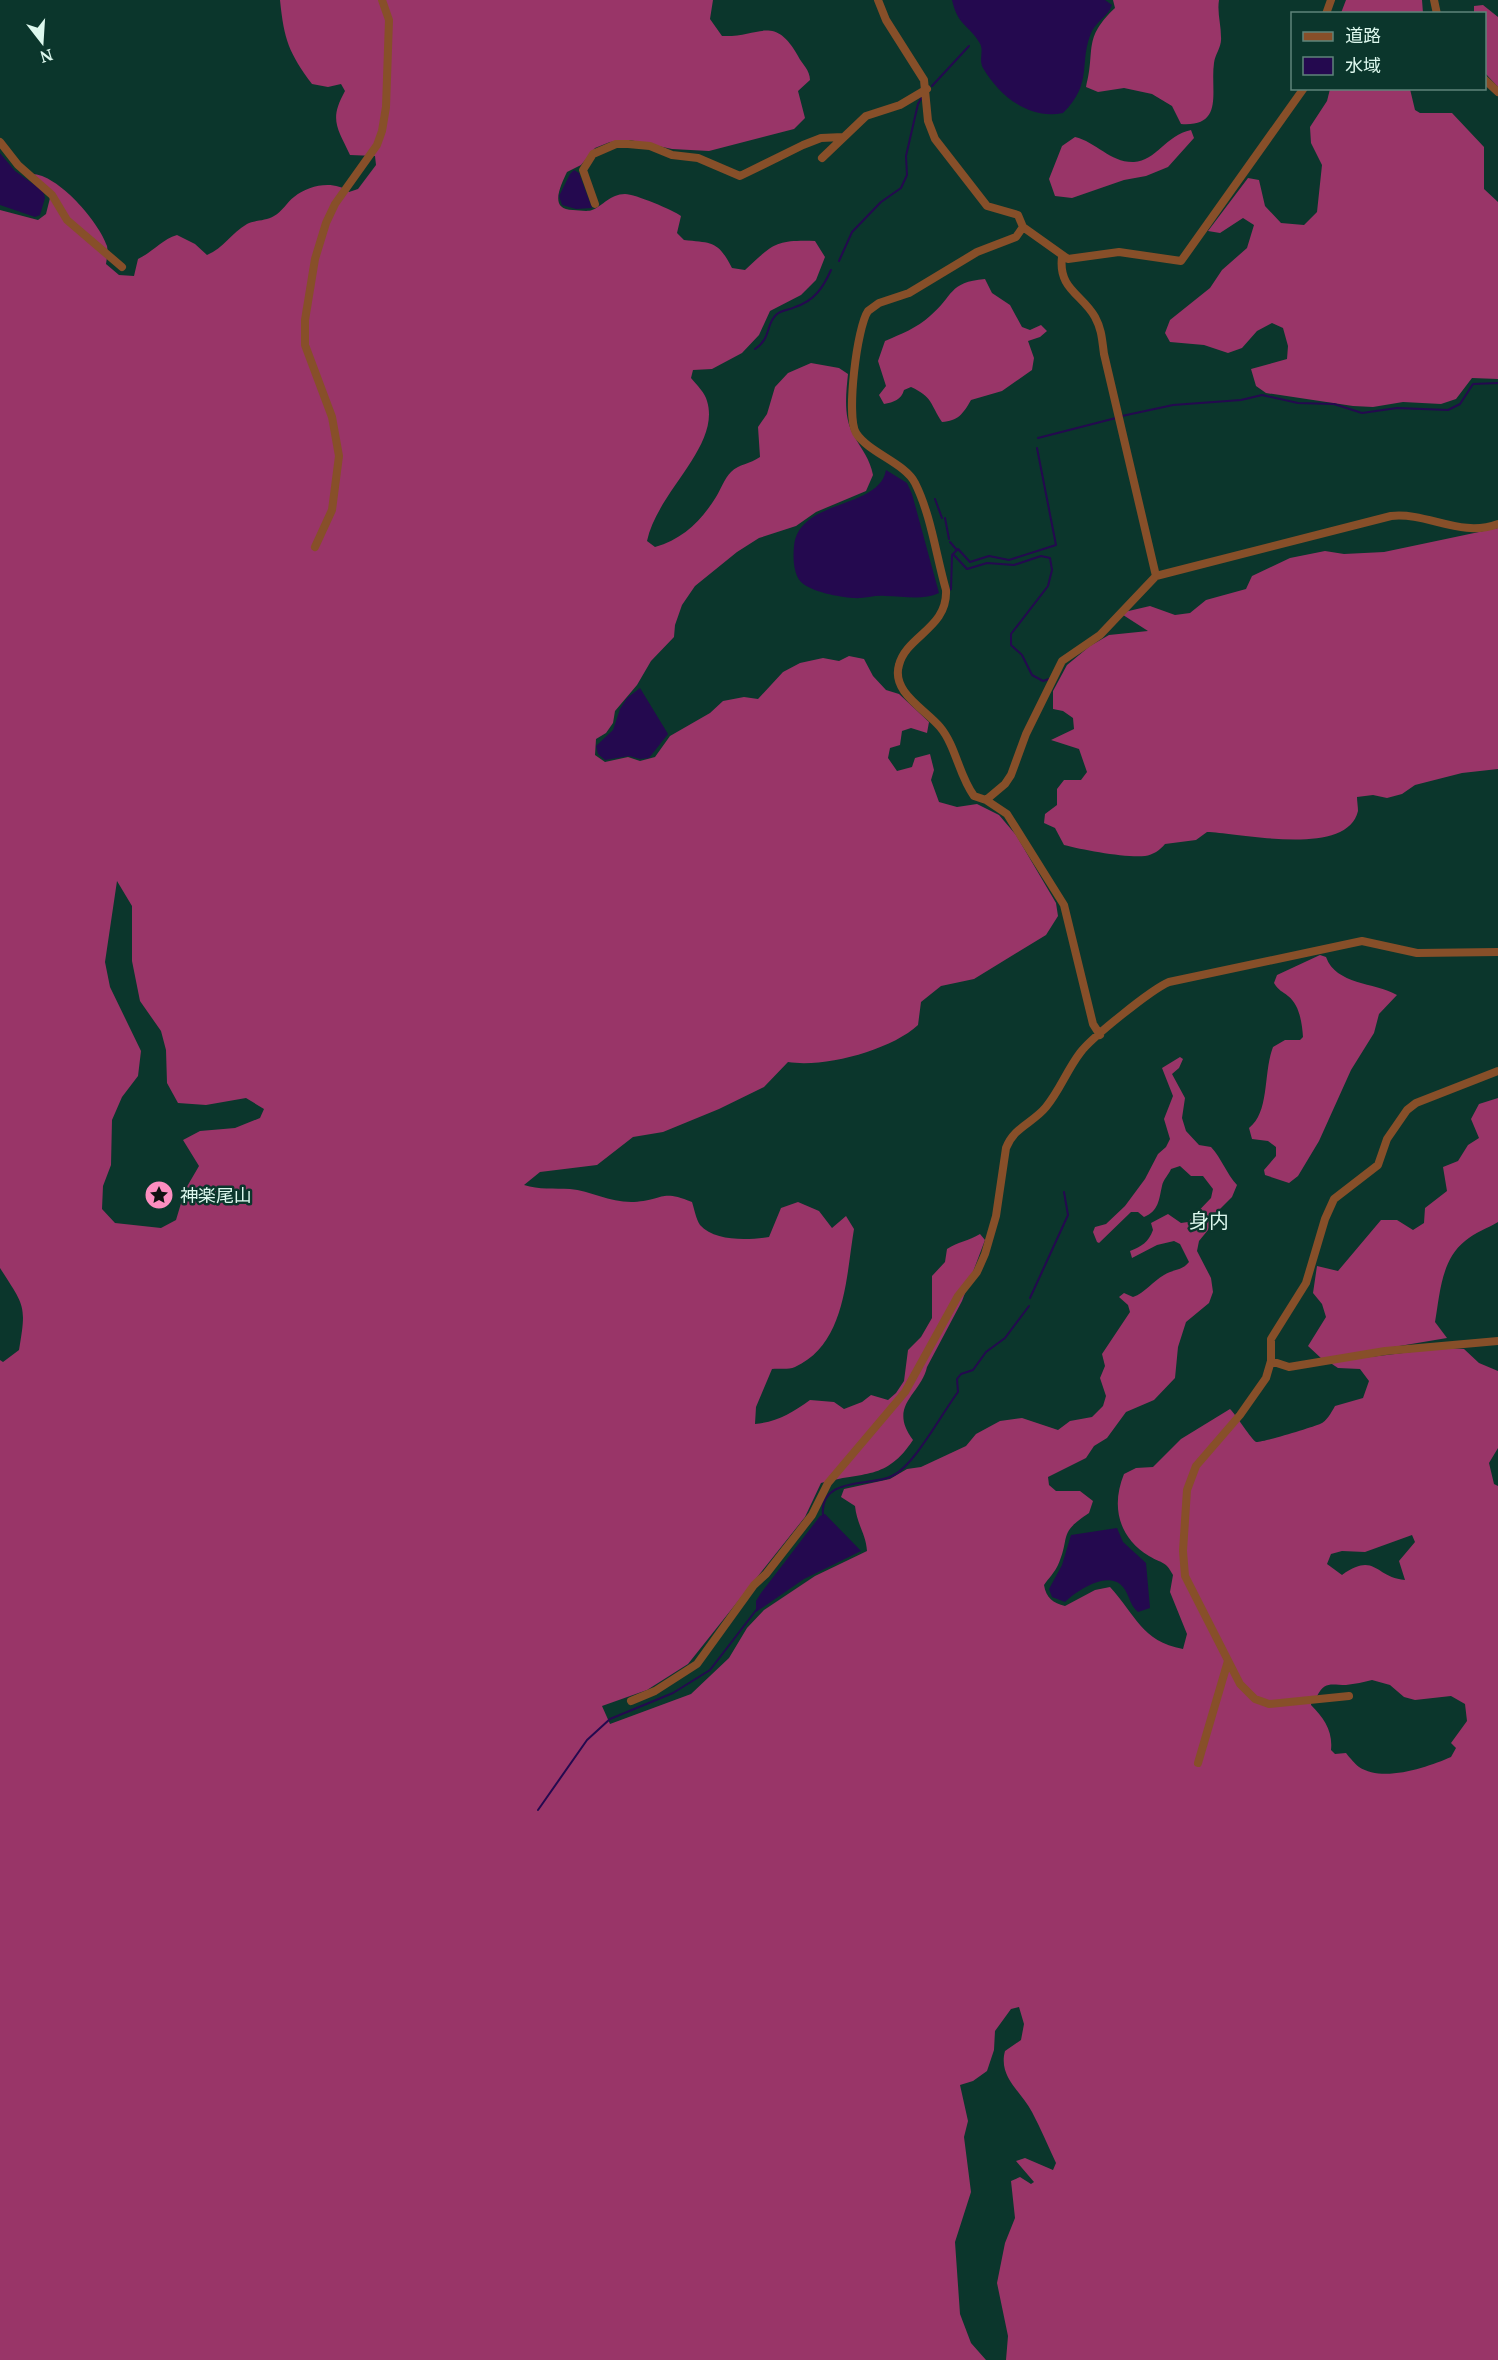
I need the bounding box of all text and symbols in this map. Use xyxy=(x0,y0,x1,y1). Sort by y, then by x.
north arrow xyxy=(12,12,72,72)
legend xyxy=(1291,12,1486,90)
text: 道路 xyxy=(1345,23,1381,47)
text: N xyxy=(37,44,55,69)
text: 水域 xyxy=(1345,53,1381,77)
place icon: 神楽尾山 xyxy=(143,1179,175,1211)
place label: 神楽尾山 xyxy=(180,1183,252,1207)
district label: 身内 xyxy=(1189,1207,1229,1234)

